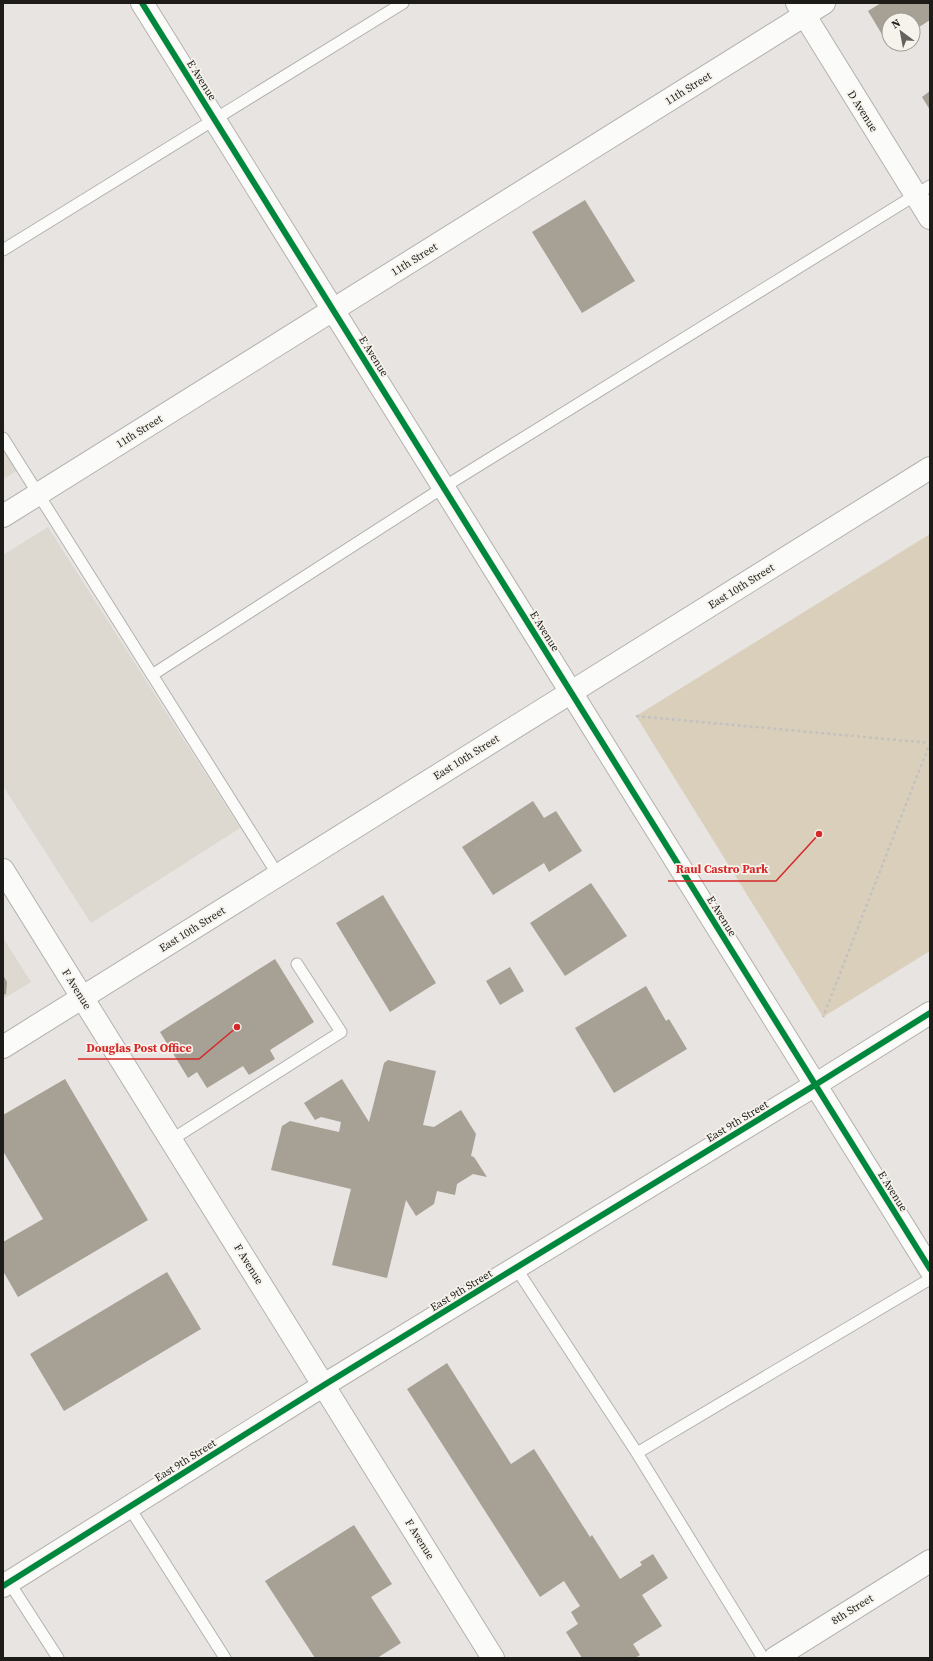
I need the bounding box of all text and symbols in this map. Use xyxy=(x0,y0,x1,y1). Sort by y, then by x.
north arrow xyxy=(881,12,921,52)
text: N xyxy=(889,15,903,32)
street label: E Avenue xyxy=(183,57,220,104)
street label: 11th Street xyxy=(662,68,715,109)
street label: D Avenue xyxy=(844,88,881,135)
street label: 11th Street xyxy=(388,239,441,280)
street label: E Avenue xyxy=(355,333,392,380)
street label: 11th Street xyxy=(113,411,166,452)
street label: East 10th Street xyxy=(705,560,778,613)
street label: E Avenue xyxy=(526,608,563,655)
street label: East 10th Street xyxy=(430,731,503,784)
callout: Raul Castro Park xyxy=(668,857,776,881)
text: Raul Castro Park xyxy=(676,861,769,877)
street label: E Avenue xyxy=(703,893,740,940)
street label: East 10th Street xyxy=(156,903,229,956)
street label: F Avenue xyxy=(58,966,95,1013)
callout: Douglas Post Office xyxy=(78,1035,199,1059)
text: Douglas Post Office xyxy=(86,1040,192,1056)
street label: East 9th Street xyxy=(703,1097,771,1146)
street label: E Avenue xyxy=(874,1168,911,1215)
street label: F Avenue xyxy=(230,1241,267,1288)
street label: East 9th Street xyxy=(427,1266,495,1315)
street label: East 9th Street xyxy=(152,1435,219,1485)
street label: F Avenue xyxy=(401,1516,438,1563)
street label: 8th Street xyxy=(828,1590,876,1628)

